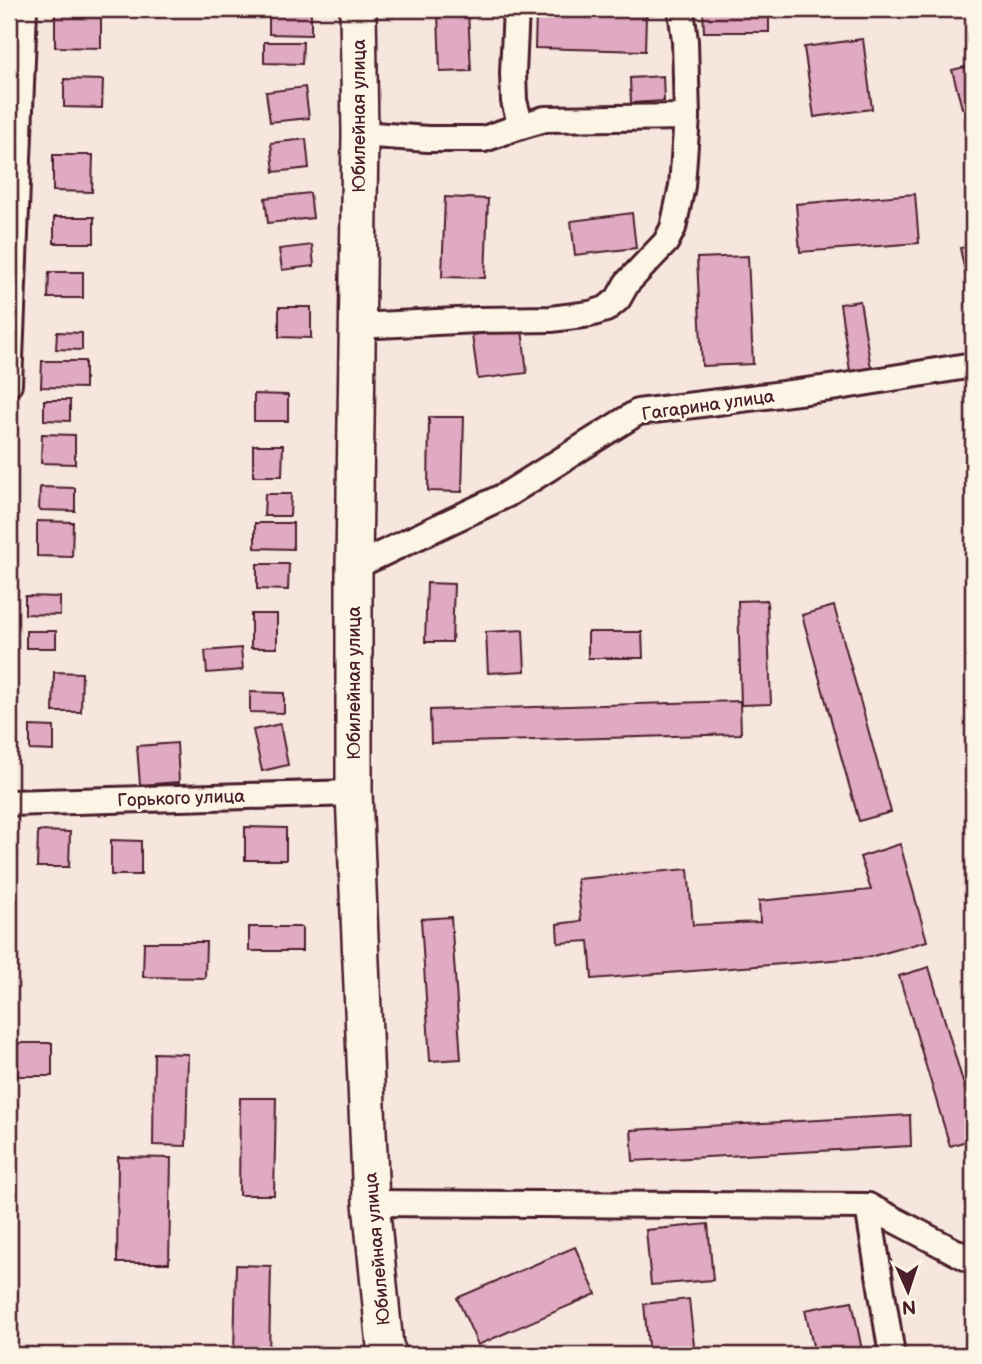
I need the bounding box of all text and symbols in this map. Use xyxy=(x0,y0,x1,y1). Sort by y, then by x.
street label: Юбилейная улица xyxy=(349,39,370,193)
street label: Гагарина улица xyxy=(641,386,776,425)
street label: Юбилейная улица xyxy=(344,606,365,760)
street label: Горького улица xyxy=(117,786,246,811)
street label: Юбилейная улица xyxy=(360,1171,395,1326)
north arrow xyxy=(874,1256,944,1326)
text: N xyxy=(901,1295,917,1318)

